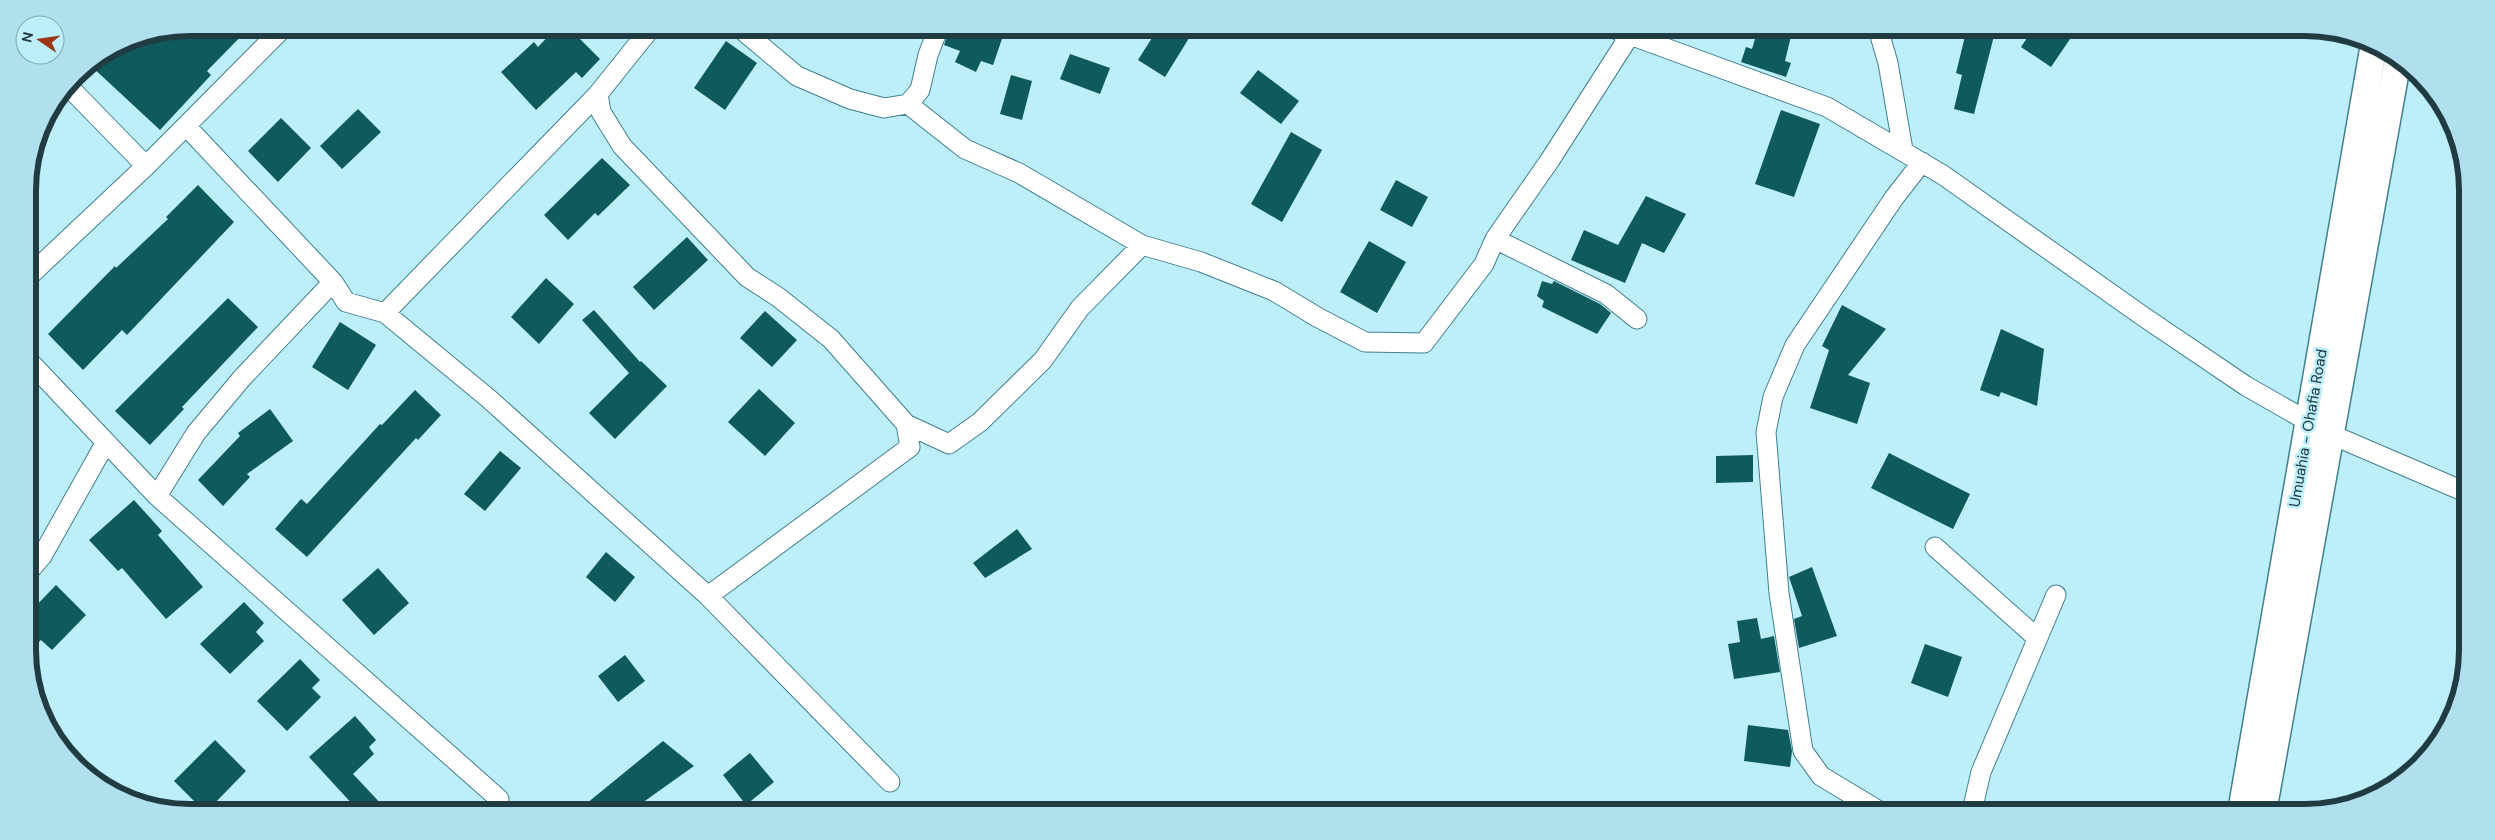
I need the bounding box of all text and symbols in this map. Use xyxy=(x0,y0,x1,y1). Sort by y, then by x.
north arrow xyxy=(15,15,65,65)
text: N xyxy=(17,30,37,44)
street label: Umuahia - Ohafia Road xyxy=(2284,347,2332,509)

